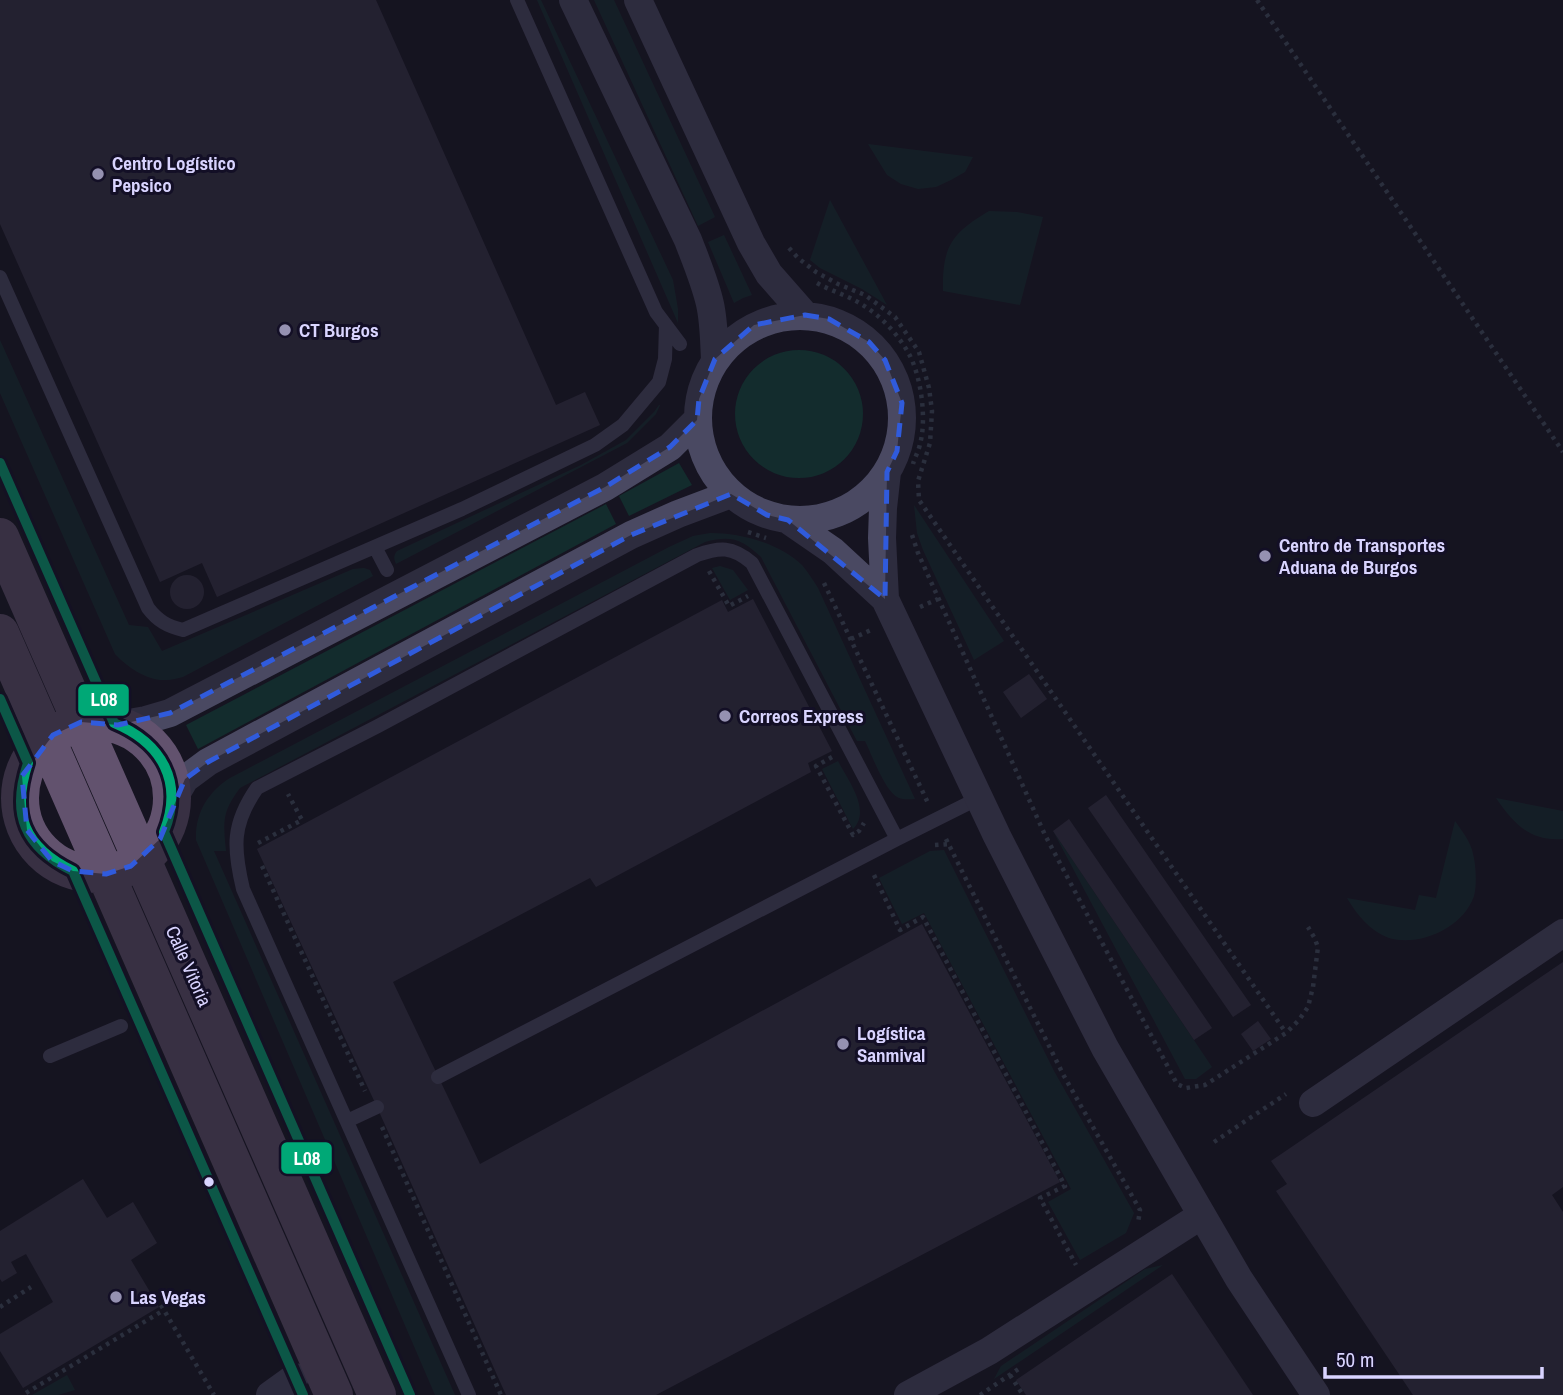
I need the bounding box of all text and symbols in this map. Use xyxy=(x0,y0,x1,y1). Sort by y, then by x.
place label: Centro Logístico Pepsico xyxy=(112,150,236,198)
marker: Centro Logístico Pepsico xyxy=(90,166,106,182)
place label: CT Burgos xyxy=(299,317,379,343)
marker: CT Burgos xyxy=(277,322,293,338)
place label: Centro de Transportes Aduana de Burgos xyxy=(1279,532,1445,580)
marker: Centro de Transportes Aduana de Burgos xyxy=(1257,548,1273,564)
line badge: L08 xyxy=(77,683,130,717)
text: L08 xyxy=(91,686,118,712)
place label: Correos Express xyxy=(739,703,864,729)
marker: Correos Express xyxy=(717,708,733,724)
street label: Calle Vitoria xyxy=(160,922,218,1011)
place label: Logística Sanmival xyxy=(857,1020,926,1068)
marker: Logística Sanmival xyxy=(835,1036,851,1052)
line badge: L08 xyxy=(280,1141,333,1175)
text: L08 xyxy=(294,1145,321,1171)
unlabelled marker xyxy=(202,1175,216,1189)
place label: Las Vegas xyxy=(130,1284,206,1310)
marker: Las Vegas xyxy=(108,1289,124,1305)
scale bar xyxy=(1325,1336,1542,1380)
text: 50 m xyxy=(1336,1345,1374,1374)

